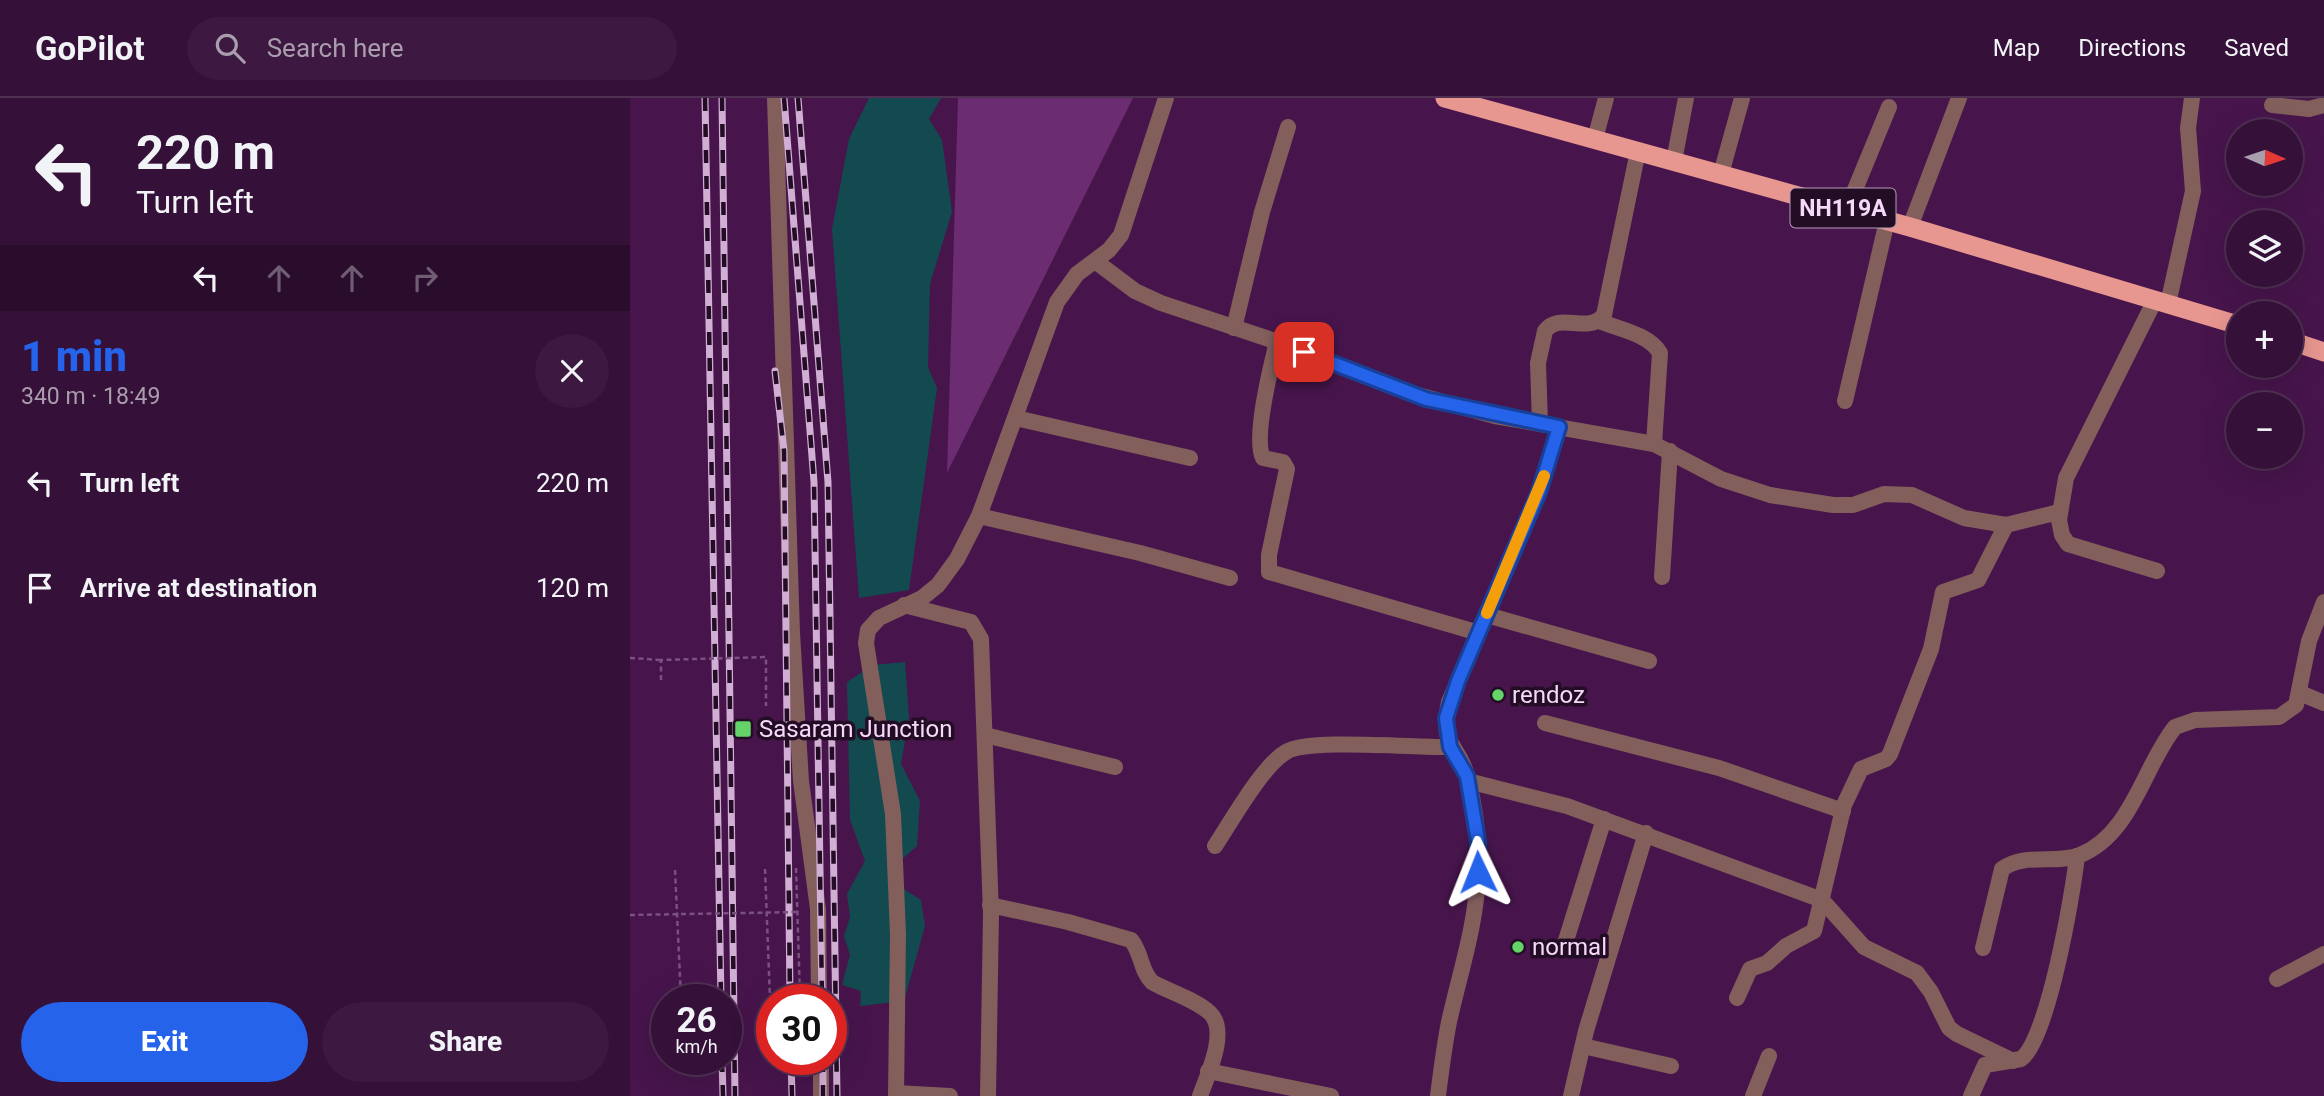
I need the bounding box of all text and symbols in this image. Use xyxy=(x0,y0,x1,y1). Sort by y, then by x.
search box xyxy=(187,17,677,80)
text: GoPilot xyxy=(35,29,145,68)
icon: search xyxy=(211,29,249,67)
text: Search here xyxy=(267,33,403,63)
text: Map xyxy=(1993,34,2040,62)
text: Directions xyxy=(2078,34,2186,62)
text: Saved xyxy=(2224,34,2289,62)
north arrow xyxy=(2226,119,2303,196)
map controls xyxy=(2226,119,2303,469)
text: 220 m xyxy=(136,124,275,181)
icon: left xyxy=(21,126,112,217)
text: Turn left xyxy=(136,183,254,221)
road number: NH119A xyxy=(1790,188,1896,228)
button: layers xyxy=(2226,210,2303,287)
icon: left xyxy=(187,259,225,297)
icon: ahead xyxy=(260,259,298,297)
icon: ahead xyxy=(333,259,371,297)
icon: right xyxy=(406,259,444,297)
button: + xyxy=(2226,301,2303,378)
pin xyxy=(1274,322,1334,382)
text: 1 min xyxy=(21,332,127,381)
icon: arrive xyxy=(1285,333,1323,371)
button: close xyxy=(535,334,609,408)
text: 340 m · 18:49 xyxy=(21,383,160,410)
button: − xyxy=(2226,392,2303,469)
icon: left xyxy=(21,464,59,502)
text: Turn left xyxy=(80,468,179,498)
text: 220 m xyxy=(536,468,609,498)
icon: arrive xyxy=(21,569,59,607)
text: Arrive at destination xyxy=(80,573,317,603)
text: 120 m xyxy=(536,573,609,603)
place label: rendoz xyxy=(1512,681,1585,709)
marker: rendoz xyxy=(1490,687,1506,703)
place label: Sasaram Junction xyxy=(759,715,952,743)
marker: Sasaram Junction xyxy=(733,719,753,739)
position arrow xyxy=(1441,835,1515,909)
place label: normal xyxy=(1532,933,1607,961)
marker: normal xyxy=(1510,939,1526,955)
speed limit sign: 30 xyxy=(756,984,847,1075)
text: 26 xyxy=(676,1000,717,1041)
button: Exit xyxy=(21,1002,308,1082)
button: Share xyxy=(322,1002,609,1082)
text: km/h xyxy=(675,1036,718,1057)

